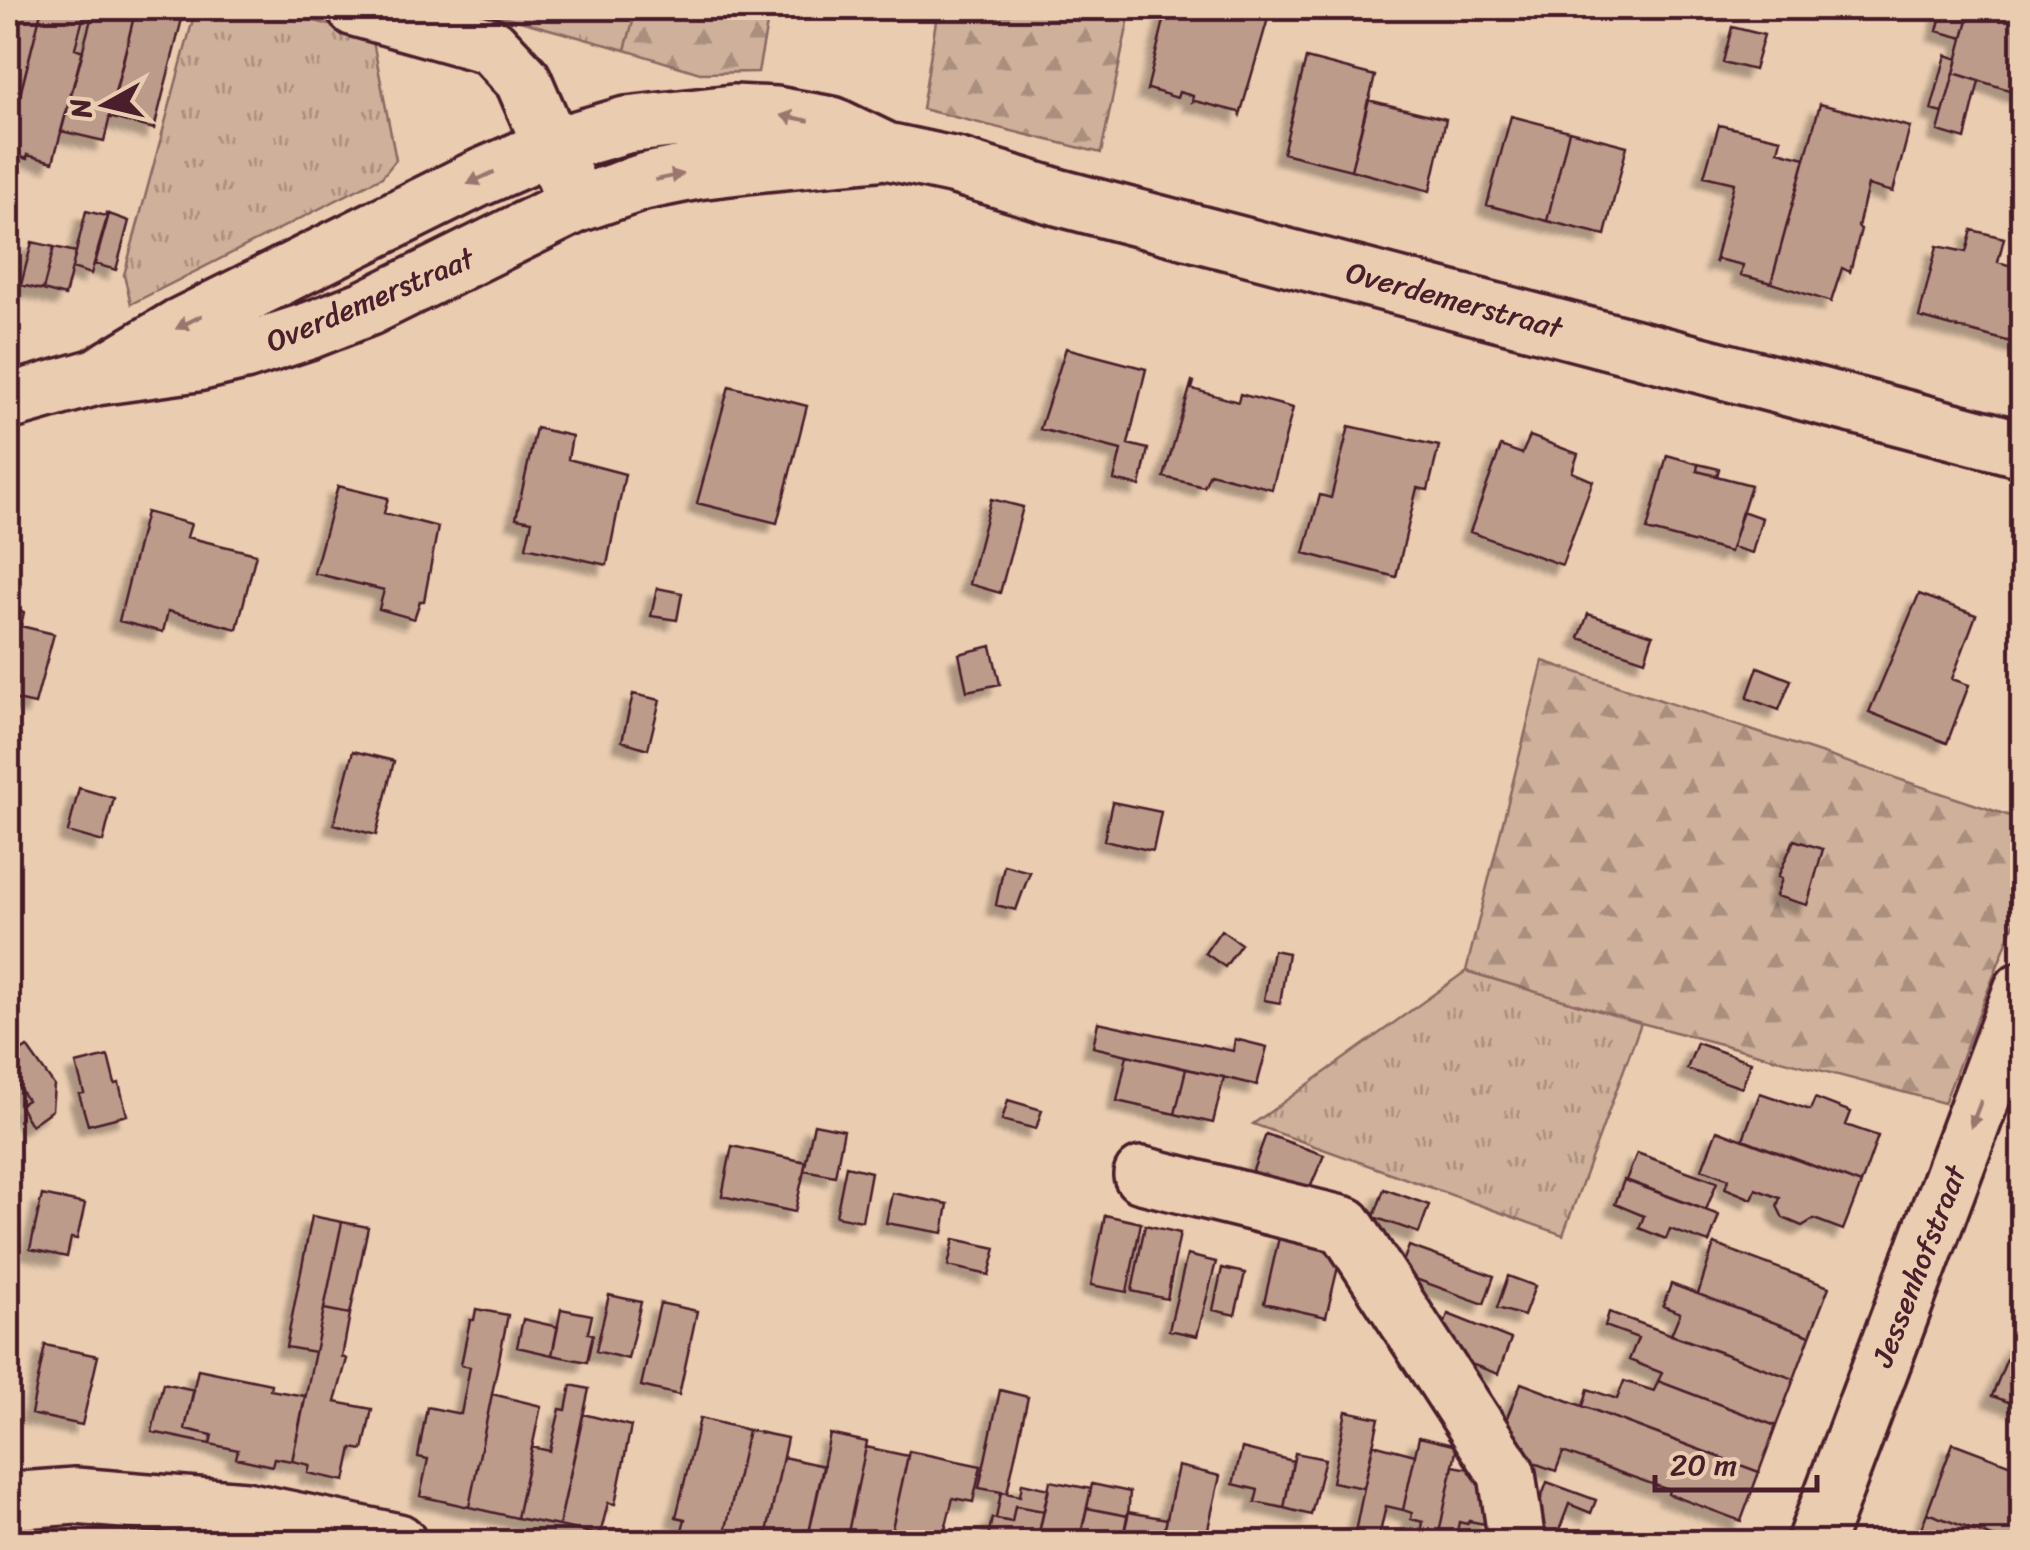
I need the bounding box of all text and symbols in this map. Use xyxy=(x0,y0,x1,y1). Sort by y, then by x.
north arrow xyxy=(55,55,155,155)
text: N xyxy=(55,95,106,122)
one-way arrow xyxy=(779,110,810,126)
one-way arrow xyxy=(654,169,685,185)
one-way arrow xyxy=(466,170,496,186)
street label: Overdemerstraat xyxy=(257,231,485,368)
street label: Overdemerstraat xyxy=(1340,245,1570,355)
one-way arrow xyxy=(175,313,204,330)
one-way arrow xyxy=(1968,1099,1983,1129)
street label: Jessenhofstraat xyxy=(1855,1155,1983,1376)
scale bar xyxy=(1655,1430,1818,1492)
text: 20 m xyxy=(1670,1438,1737,1492)

